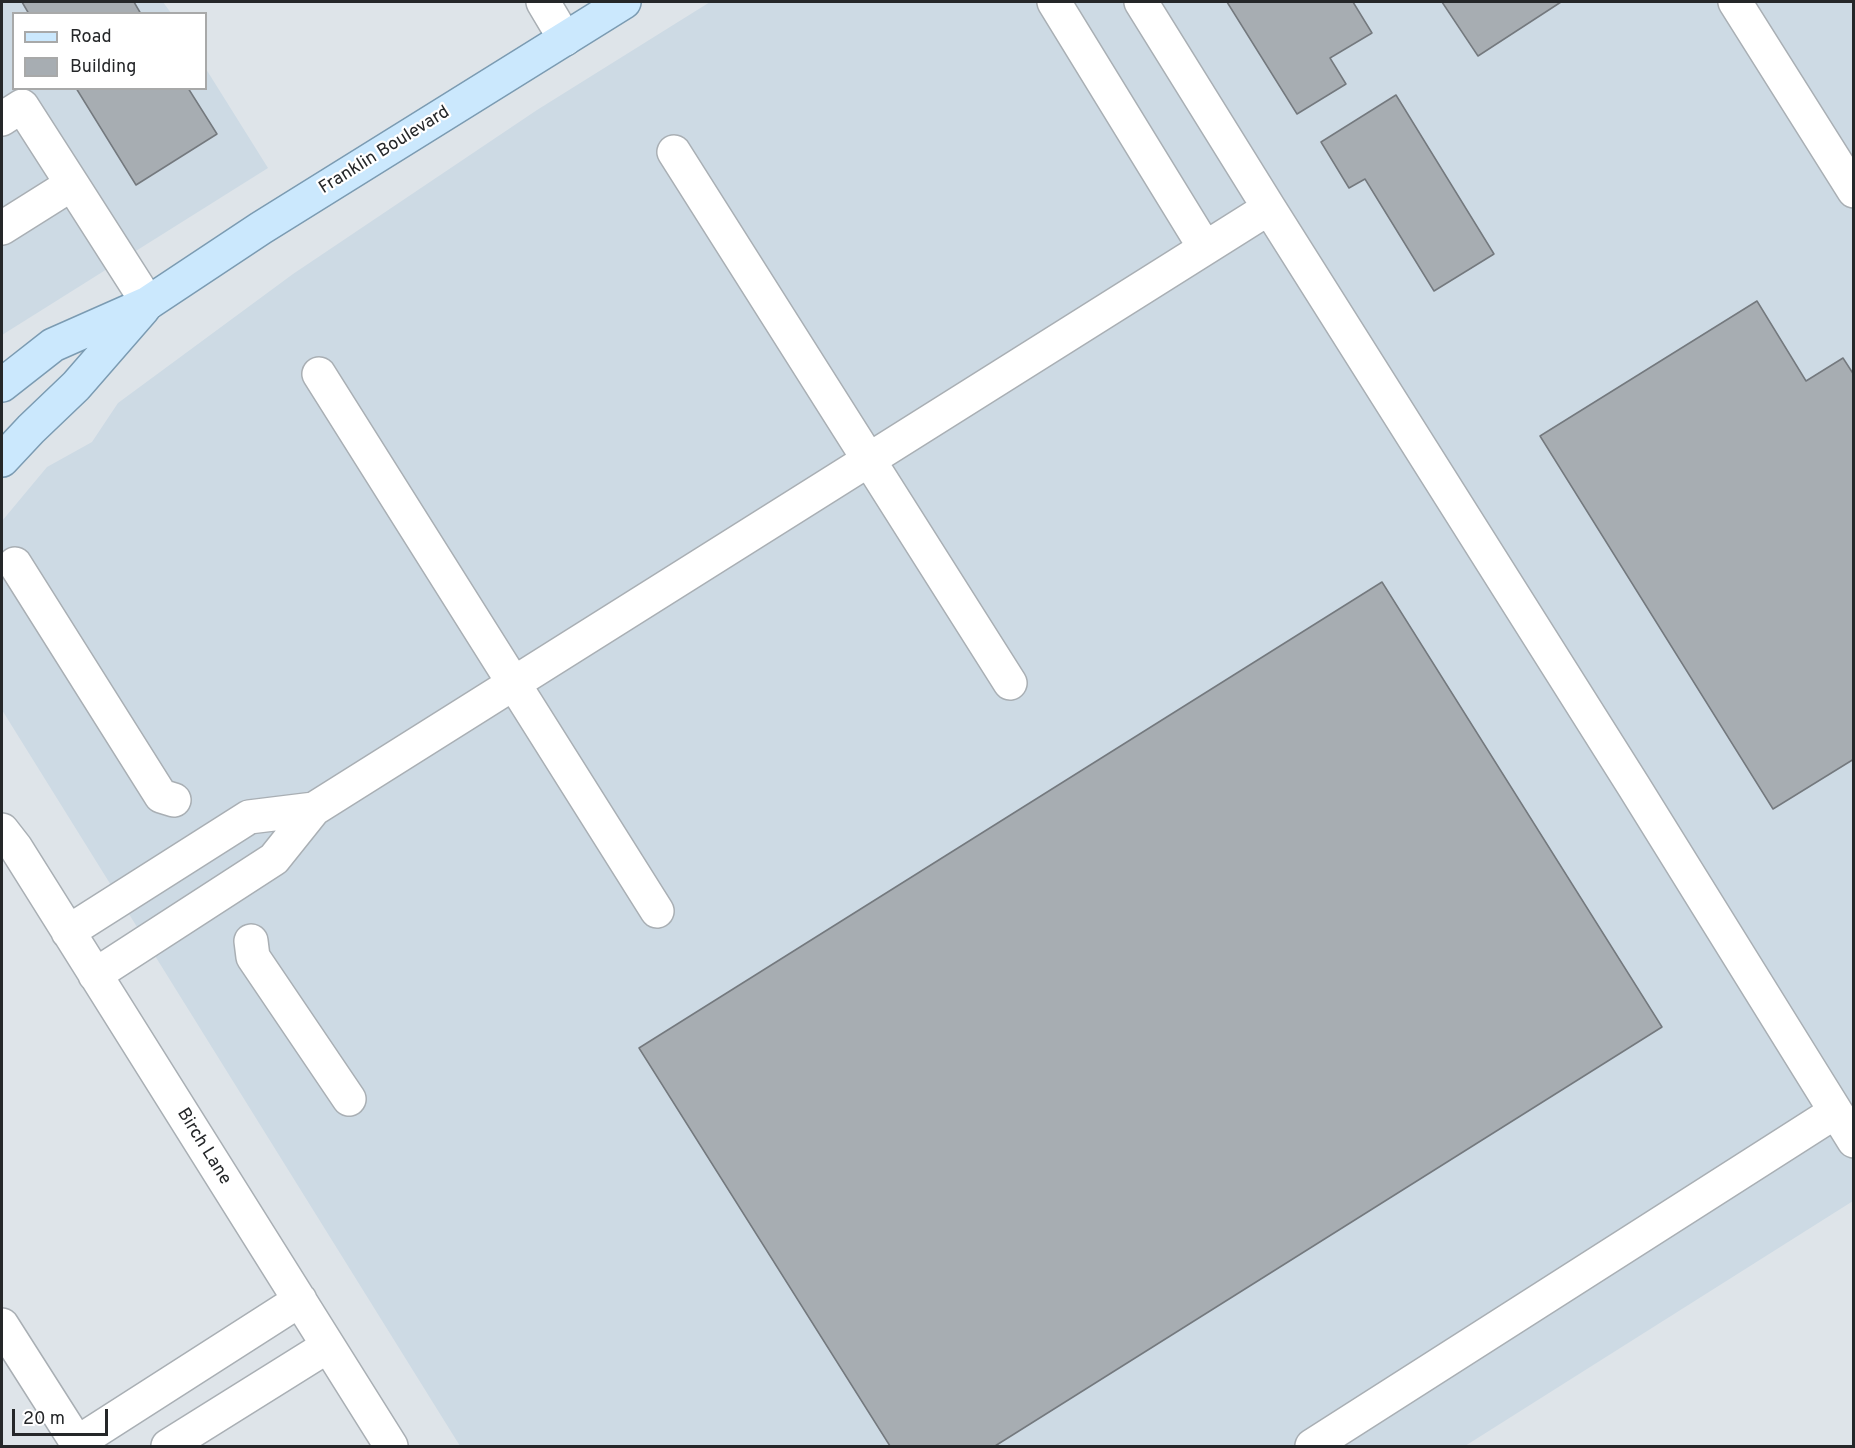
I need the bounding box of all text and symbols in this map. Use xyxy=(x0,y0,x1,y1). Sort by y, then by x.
legend xyxy=(12,12,207,90)
text: Road xyxy=(70,26,112,49)
text: Building xyxy=(70,56,136,79)
street label: Franklin Boulevard xyxy=(316,102,454,200)
street label: Birch Lane xyxy=(171,1105,235,1189)
scale bar xyxy=(15,1397,111,1435)
text: 20 m xyxy=(23,1408,65,1431)

